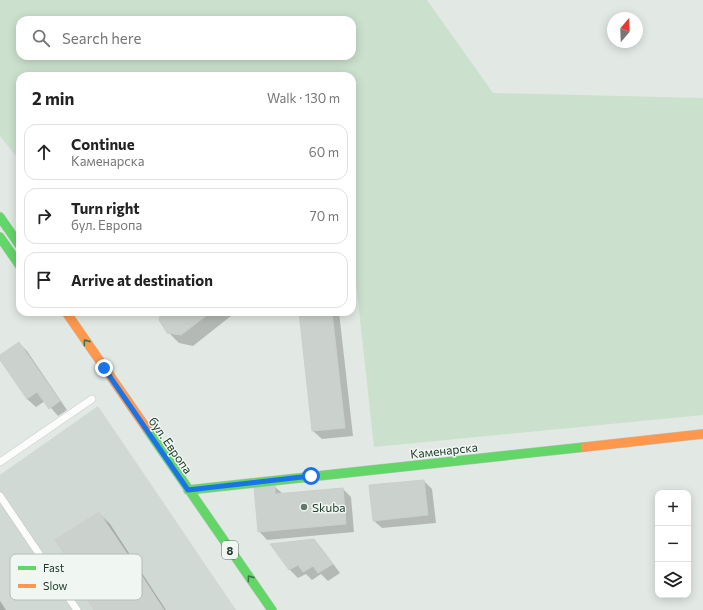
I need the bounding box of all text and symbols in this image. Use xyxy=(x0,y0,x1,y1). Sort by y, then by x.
north arrow xyxy=(607,12,643,48)
search box xyxy=(16,16,356,60)
icon: search xyxy=(30,27,52,49)
text: Search here xyxy=(62,29,141,47)
text: 2 min xyxy=(32,88,74,109)
text: Walk · 130 m xyxy=(267,90,340,106)
text: Continue xyxy=(71,135,135,153)
icon: ahead xyxy=(33,141,55,163)
text: 60 m xyxy=(309,144,339,160)
text: Каменарска xyxy=(71,153,144,169)
text: Turn right xyxy=(71,199,140,217)
icon: right xyxy=(33,205,55,227)
text: 70 m xyxy=(310,208,339,224)
text: бул. Европа xyxy=(71,217,142,233)
icon: arrive xyxy=(33,269,55,291)
text: Arrive at destination xyxy=(71,271,213,289)
one-way arrow xyxy=(83,339,91,346)
route end xyxy=(95,359,113,377)
street label: бул. Европа xyxy=(146,414,196,476)
street label: Каменарска xyxy=(410,439,478,461)
route start xyxy=(302,467,320,485)
map controls xyxy=(655,490,691,598)
button: + xyxy=(655,490,691,526)
place label: Skuba xyxy=(312,500,346,514)
marker: Skuba xyxy=(299,502,309,512)
button: − xyxy=(655,526,691,562)
road number: 8 xyxy=(222,541,238,559)
legend xyxy=(10,554,142,600)
text: Fast xyxy=(43,561,65,574)
button: layers xyxy=(655,562,691,598)
one-way arrow xyxy=(247,575,255,582)
text: Slow xyxy=(43,579,68,592)

